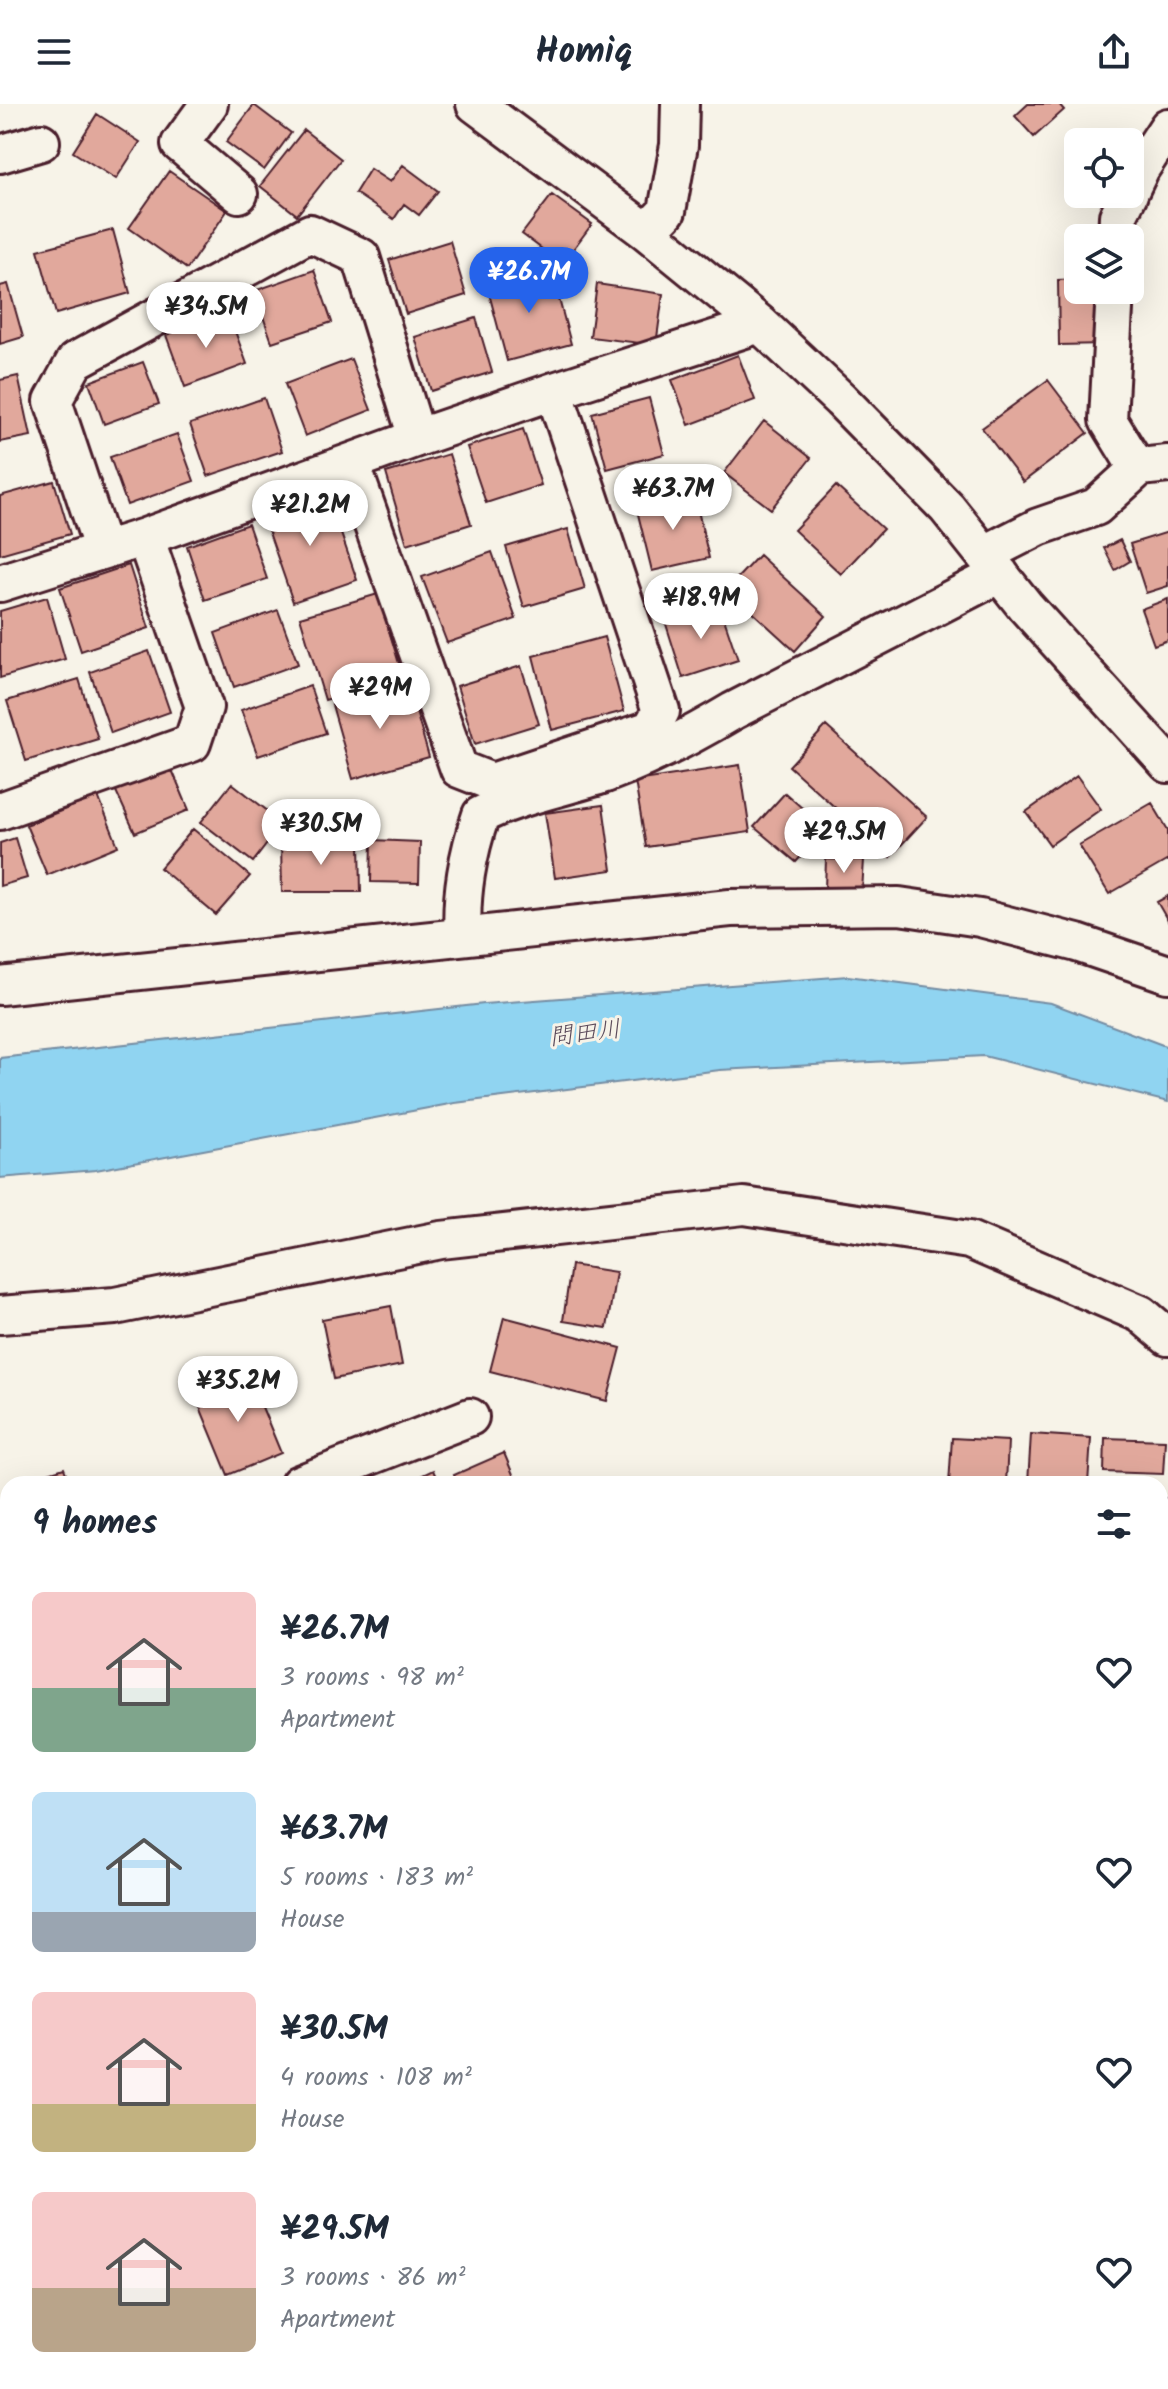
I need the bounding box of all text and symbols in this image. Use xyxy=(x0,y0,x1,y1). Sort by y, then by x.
text: Homiq xyxy=(535,24,633,81)
icon: menu xyxy=(32,30,76,74)
icon: share xyxy=(1092,30,1136,74)
map controls xyxy=(1064,128,1144,304)
button: locate xyxy=(1064,128,1144,208)
button: layers xyxy=(1064,224,1144,304)
pin: ¥26.7M xyxy=(464,247,594,315)
text: ¥26.7M xyxy=(487,252,571,294)
pin: ¥34.5M xyxy=(141,282,271,350)
text: ¥34.5M xyxy=(164,287,248,329)
pin: ¥63.7M xyxy=(608,464,738,532)
text: ¥63.7M xyxy=(632,469,714,511)
pin: ¥21.2M xyxy=(245,480,375,548)
text: ¥21.2M xyxy=(270,485,350,527)
pin: ¥18.9M xyxy=(636,573,766,641)
text: ¥18.9M xyxy=(662,578,740,620)
pin: ¥29M xyxy=(333,663,427,731)
text: ¥29M xyxy=(348,668,412,710)
pin: ¥30.5M xyxy=(256,799,386,867)
text: ¥30.5M xyxy=(280,804,362,846)
pin: ¥29.5M xyxy=(779,807,909,875)
text: ¥29.5M xyxy=(802,812,886,854)
water label: 問田川 xyxy=(547,1010,623,1058)
pin: ¥35.2M xyxy=(173,1356,303,1424)
text: ¥35.2M xyxy=(196,1361,280,1403)
text: 9 homes xyxy=(32,1497,157,1551)
icon: filters xyxy=(1092,1502,1136,1546)
text: ¥26.7M xyxy=(280,1603,389,1657)
icon: home xyxy=(96,1624,192,1720)
icon: heart xyxy=(1092,1650,1136,1694)
text: 3 rooms · 98 m² xyxy=(280,1657,464,1699)
text: Apartment xyxy=(280,1699,395,1741)
text: ¥63.7M xyxy=(280,1803,388,1857)
icon: home xyxy=(96,1824,192,1920)
icon: heart xyxy=(1092,1850,1136,1894)
text: 5 rooms · 183 m² xyxy=(280,1857,473,1899)
text: House xyxy=(280,1899,344,1941)
text: ¥30.5M xyxy=(280,2003,388,2057)
icon: home xyxy=(96,2024,192,2120)
icon: heart xyxy=(1092,2050,1136,2094)
text: 4 rooms · 108 m² xyxy=(280,2057,472,2099)
text: House xyxy=(280,2099,344,2141)
text: ¥29.5M xyxy=(280,2203,389,2257)
icon: home xyxy=(96,2224,192,2320)
icon: heart xyxy=(1092,2250,1136,2294)
text: 3 rooms · 86 m² xyxy=(280,2257,465,2299)
text: Apartment xyxy=(280,2299,395,2341)

